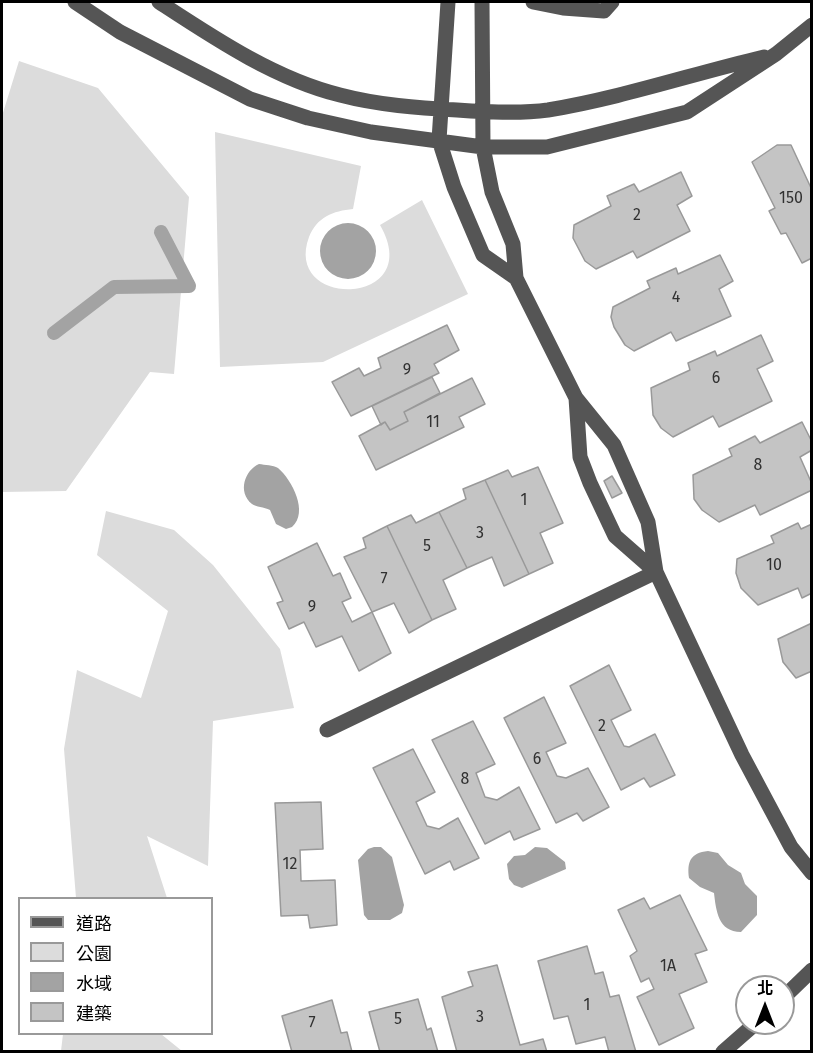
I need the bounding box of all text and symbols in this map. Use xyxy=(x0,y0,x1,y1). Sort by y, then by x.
house number: 150 xyxy=(779,189,803,209)
house number: 2 xyxy=(633,206,641,226)
house number: 4 xyxy=(672,288,680,308)
house number: 9 xyxy=(403,361,411,381)
house number: 6 xyxy=(712,369,720,389)
house number: 11 xyxy=(426,413,440,433)
house number: 8 xyxy=(754,456,762,476)
house number: 1 xyxy=(521,491,527,511)
house number: 3 xyxy=(476,524,484,544)
house number: 5 xyxy=(423,537,431,557)
house number: 10 xyxy=(766,556,782,576)
house number: 7 xyxy=(380,570,388,590)
house number: 9 xyxy=(308,598,316,618)
house number: 2 xyxy=(598,717,606,737)
house number: 6 xyxy=(533,750,541,770)
house number: 8 xyxy=(461,770,469,790)
house number: 12 xyxy=(283,855,297,875)
legend xyxy=(18,897,213,1035)
text: 道路 xyxy=(76,913,112,935)
text: 公園 xyxy=(76,943,112,965)
house number: 1A xyxy=(660,957,676,977)
text: 水域 xyxy=(76,973,112,995)
north arrow xyxy=(735,975,795,1035)
text: 北 xyxy=(757,979,773,998)
house number: 1 xyxy=(584,996,590,1016)
text: 建築 xyxy=(76,1003,112,1025)
house number: 3 xyxy=(476,1008,484,1028)
house number: 5 xyxy=(394,1010,402,1030)
house number: 7 xyxy=(308,1014,316,1034)

